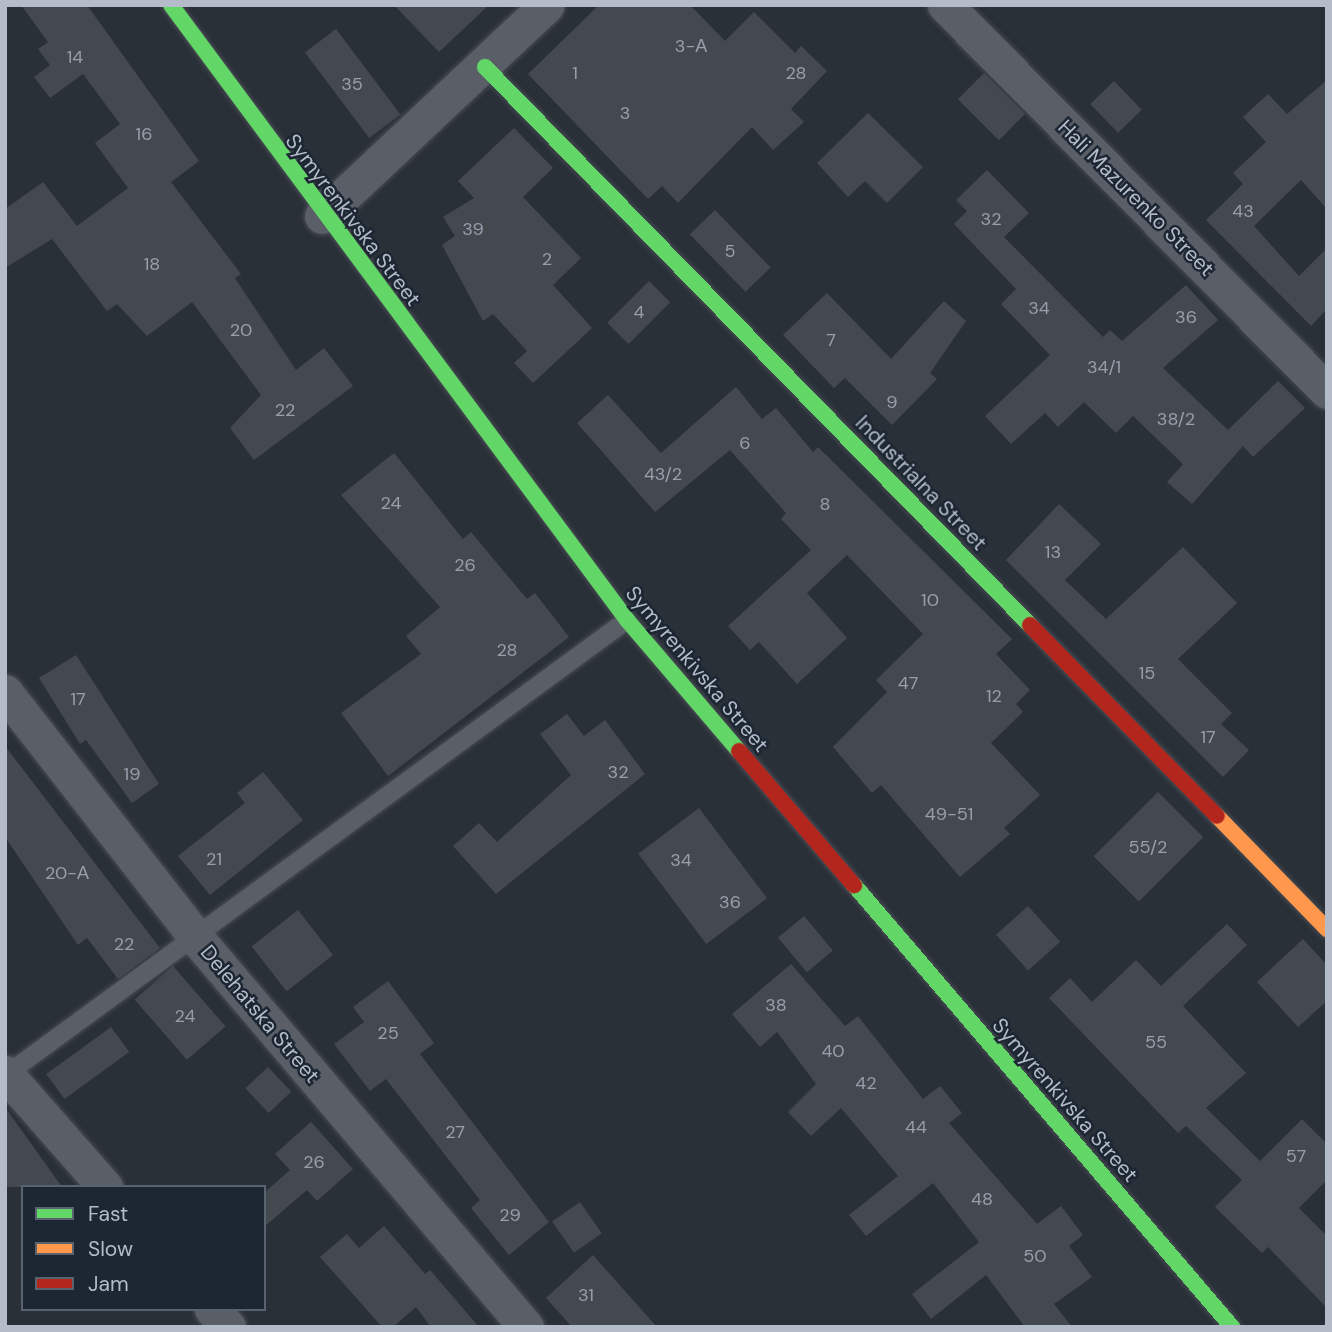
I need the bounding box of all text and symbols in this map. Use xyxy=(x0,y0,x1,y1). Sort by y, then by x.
house number: 3-А xyxy=(675,35,707,57)
house number: 14 xyxy=(67,46,83,68)
house number: 1 xyxy=(572,62,578,84)
house number: 28 xyxy=(785,62,807,84)
house number: 35 xyxy=(341,73,363,95)
house number: 3 xyxy=(620,102,630,124)
street label: Hali Mazurenko Street xyxy=(1053,115,1219,281)
house number: 16 xyxy=(136,123,152,145)
street label: Symyrenkivska Street xyxy=(280,129,426,311)
house number: 43 xyxy=(1232,200,1254,222)
house number: 32 xyxy=(980,208,1002,230)
house number: 39 xyxy=(462,218,484,240)
house number: 5 xyxy=(725,240,735,262)
house number: 2 xyxy=(542,248,552,270)
house number: 18 xyxy=(144,253,160,275)
house number: 34 xyxy=(1028,297,1050,319)
house number: 4 xyxy=(634,301,644,323)
house number: 36 xyxy=(1175,306,1197,328)
house number: 20 xyxy=(230,319,252,341)
house number: 7 xyxy=(826,329,836,351)
house number: 34/1 xyxy=(1087,356,1121,378)
house number: 9 xyxy=(886,391,898,413)
house number: 22 xyxy=(275,399,295,421)
house number: 38/2 xyxy=(1157,408,1195,430)
street label: Industrialna Street xyxy=(850,410,992,556)
house number: 6 xyxy=(739,432,751,454)
house number: 43/2 xyxy=(644,463,682,485)
house number: 24 xyxy=(381,492,401,514)
house number: 8 xyxy=(820,493,830,515)
house number: 13 xyxy=(1045,541,1061,563)
house number: 26 xyxy=(454,554,476,576)
street label: Symyrenkivska Street xyxy=(620,581,774,757)
house number: 10 xyxy=(921,589,939,611)
house number: 28 xyxy=(496,639,518,661)
house number: 15 xyxy=(1139,662,1155,684)
house number: 47 xyxy=(898,672,918,694)
house number: 12 xyxy=(986,685,1002,707)
house number: 17 xyxy=(70,688,86,710)
house number: 17 xyxy=(1200,726,1216,748)
house number: 32 xyxy=(607,761,629,783)
house number: 19 xyxy=(124,763,140,785)
house number: 49-51 xyxy=(925,803,973,825)
house number: 55/2 xyxy=(1129,836,1167,858)
house number: 21 xyxy=(206,848,222,870)
house number: 34 xyxy=(670,849,692,871)
house number: 20-А xyxy=(45,862,89,884)
house number: 36 xyxy=(719,891,741,913)
house number: 22 xyxy=(114,933,134,955)
street label: Delehatska Street xyxy=(195,940,325,1088)
house number: 38 xyxy=(765,994,787,1016)
house number: 24 xyxy=(175,1005,195,1027)
street label: Symyrenkivska Street xyxy=(987,1013,1143,1187)
house number: 25 xyxy=(377,1022,399,1044)
house number: 55 xyxy=(1145,1031,1167,1053)
house number: 40 xyxy=(821,1040,845,1062)
house number: 42 xyxy=(855,1072,877,1094)
house number: 44 xyxy=(905,1116,927,1138)
house number: 27 xyxy=(445,1121,465,1143)
house number: 57 xyxy=(1286,1145,1306,1167)
house number: 26 xyxy=(303,1151,325,1173)
legend xyxy=(21,1185,266,1311)
house number: 48 xyxy=(971,1188,993,1210)
text: Fast xyxy=(88,1200,128,1228)
house number: 29 xyxy=(499,1204,521,1226)
text: Slow xyxy=(88,1235,133,1263)
house number: 50 xyxy=(1023,1245,1047,1267)
text: Jam xyxy=(88,1270,129,1298)
house number: 31 xyxy=(578,1284,594,1306)

